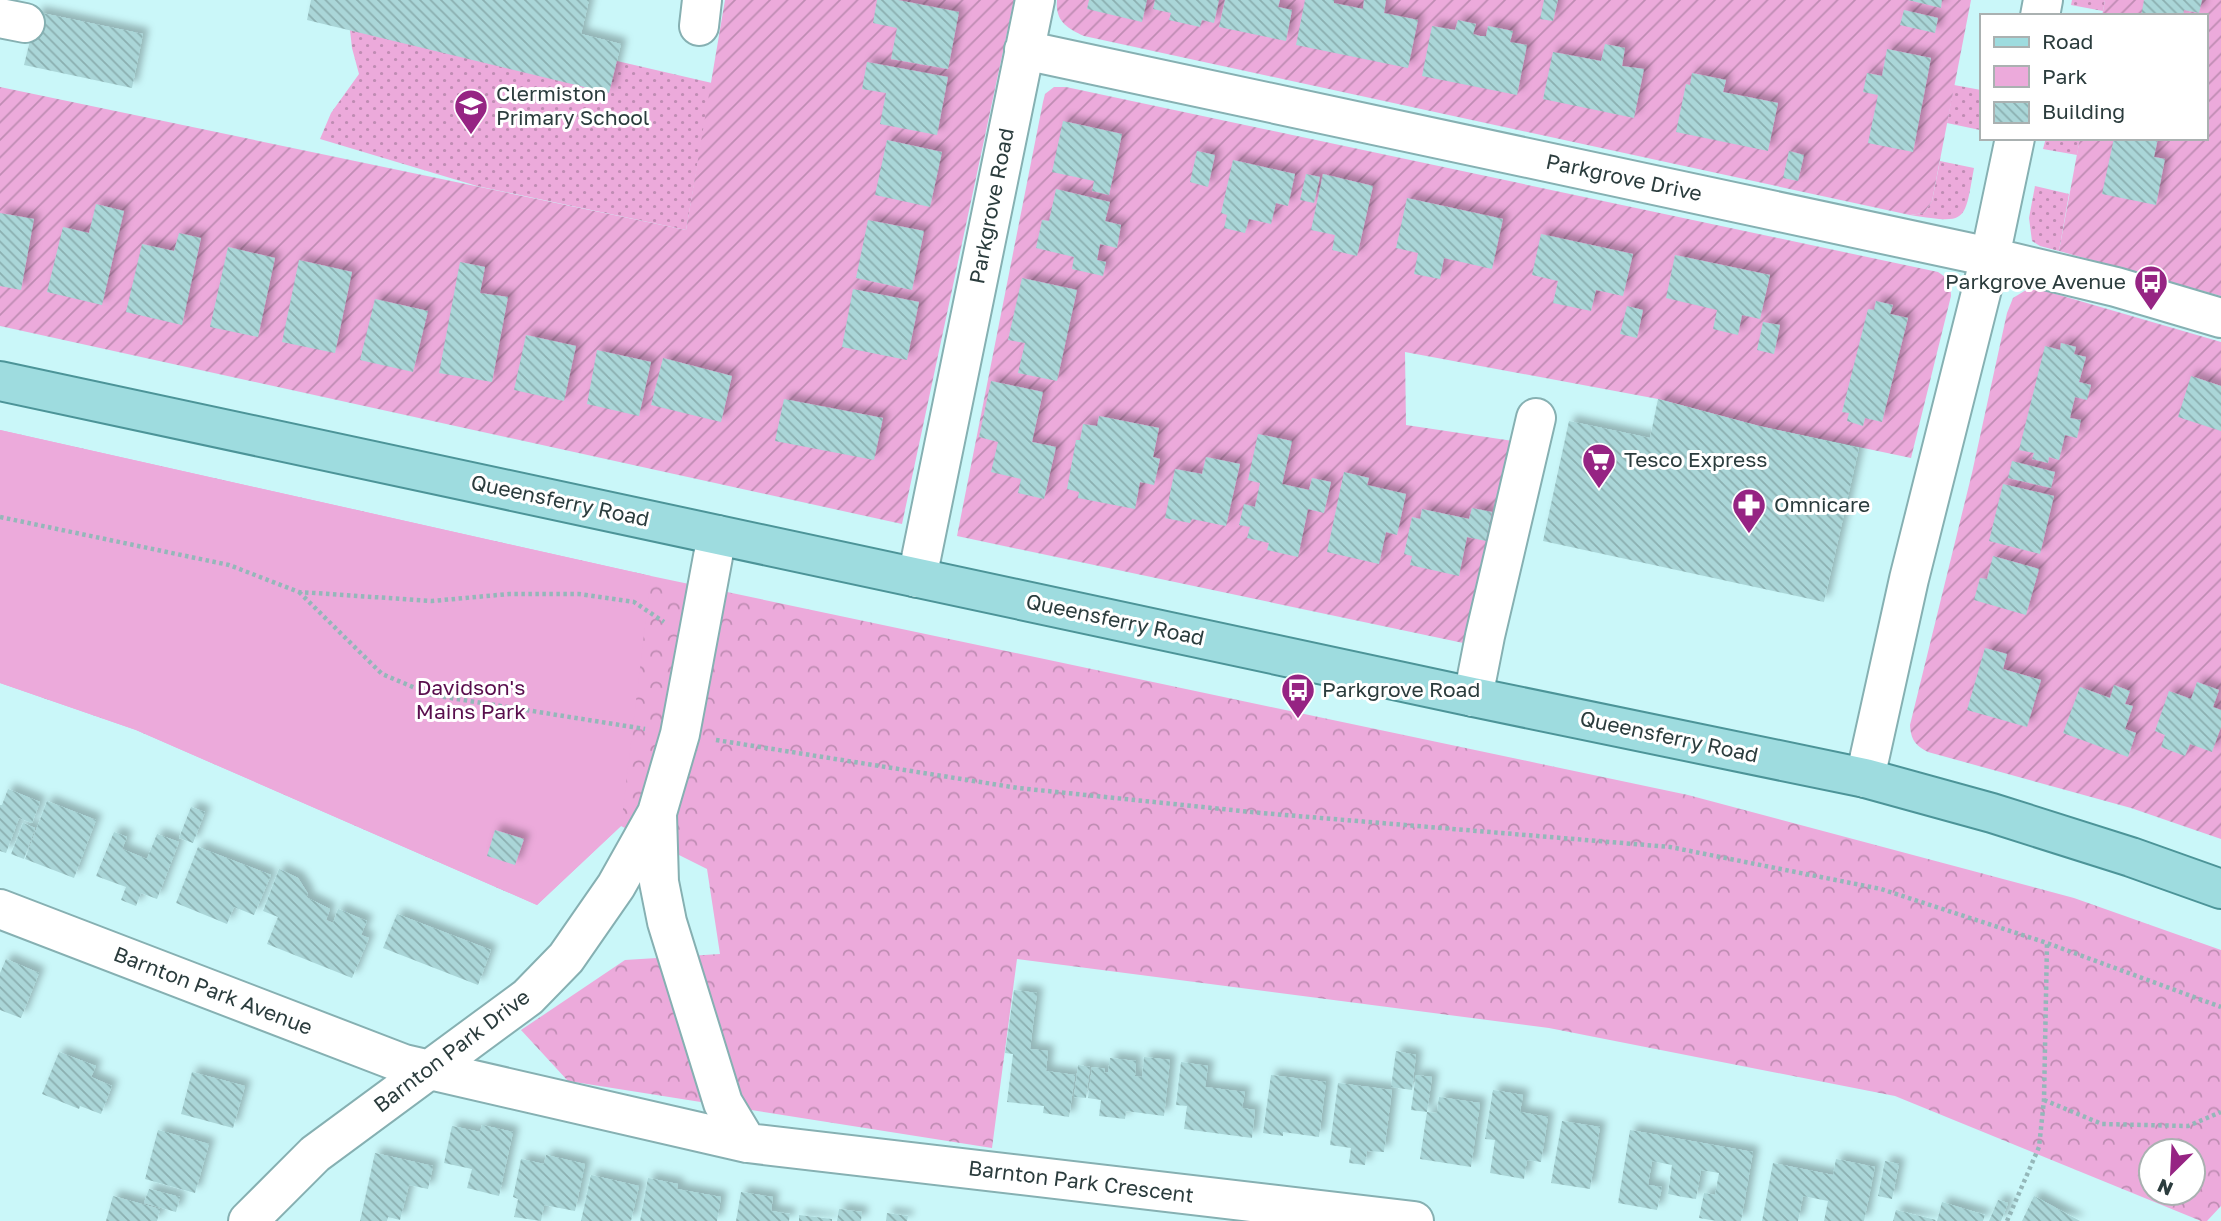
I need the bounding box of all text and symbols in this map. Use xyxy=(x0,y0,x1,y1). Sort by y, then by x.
legend xyxy=(1980,14,2207,140)
text: Road xyxy=(2042,28,2093,54)
text: Park xyxy=(2042,63,2088,89)
place label: Clermiston Primary School xyxy=(496,80,650,130)
school or university icon: Clermiston Primary School xyxy=(452,87,490,136)
text: Building xyxy=(2042,98,2125,124)
street label: Parkgrove Road xyxy=(963,126,1019,286)
street label: Parkgrove Drive xyxy=(1544,148,1705,206)
bus stop icon: Parkgrove Avenue xyxy=(2132,263,2170,312)
place label: Parkgrove Avenue xyxy=(1945,268,2126,294)
supermarket icon: Tesco Express xyxy=(1580,441,1618,490)
place label: Tesco Express xyxy=(1624,446,1767,472)
street label: Queensferry Road xyxy=(469,468,652,532)
pharmacy icon: Omnicare xyxy=(1730,486,1768,535)
place label: Omnicare xyxy=(1774,491,1870,517)
street label: Queensferry Road xyxy=(1024,587,1207,651)
bus stop icon: Parkgrove Road xyxy=(1279,671,1317,720)
park label: Davidson's Mains Park xyxy=(416,674,526,724)
place label: Parkgrove Road xyxy=(1322,676,1480,702)
street label: Queensferry Road xyxy=(1578,704,1761,768)
street label: Barnton Park Avenue xyxy=(110,940,316,1040)
street label: Barnton Park Drive xyxy=(368,983,535,1117)
north arrow xyxy=(2137,1137,2207,1207)
street label: Barnton Park Crescent xyxy=(967,1154,1195,1208)
text: N xyxy=(2154,1175,2176,1201)

